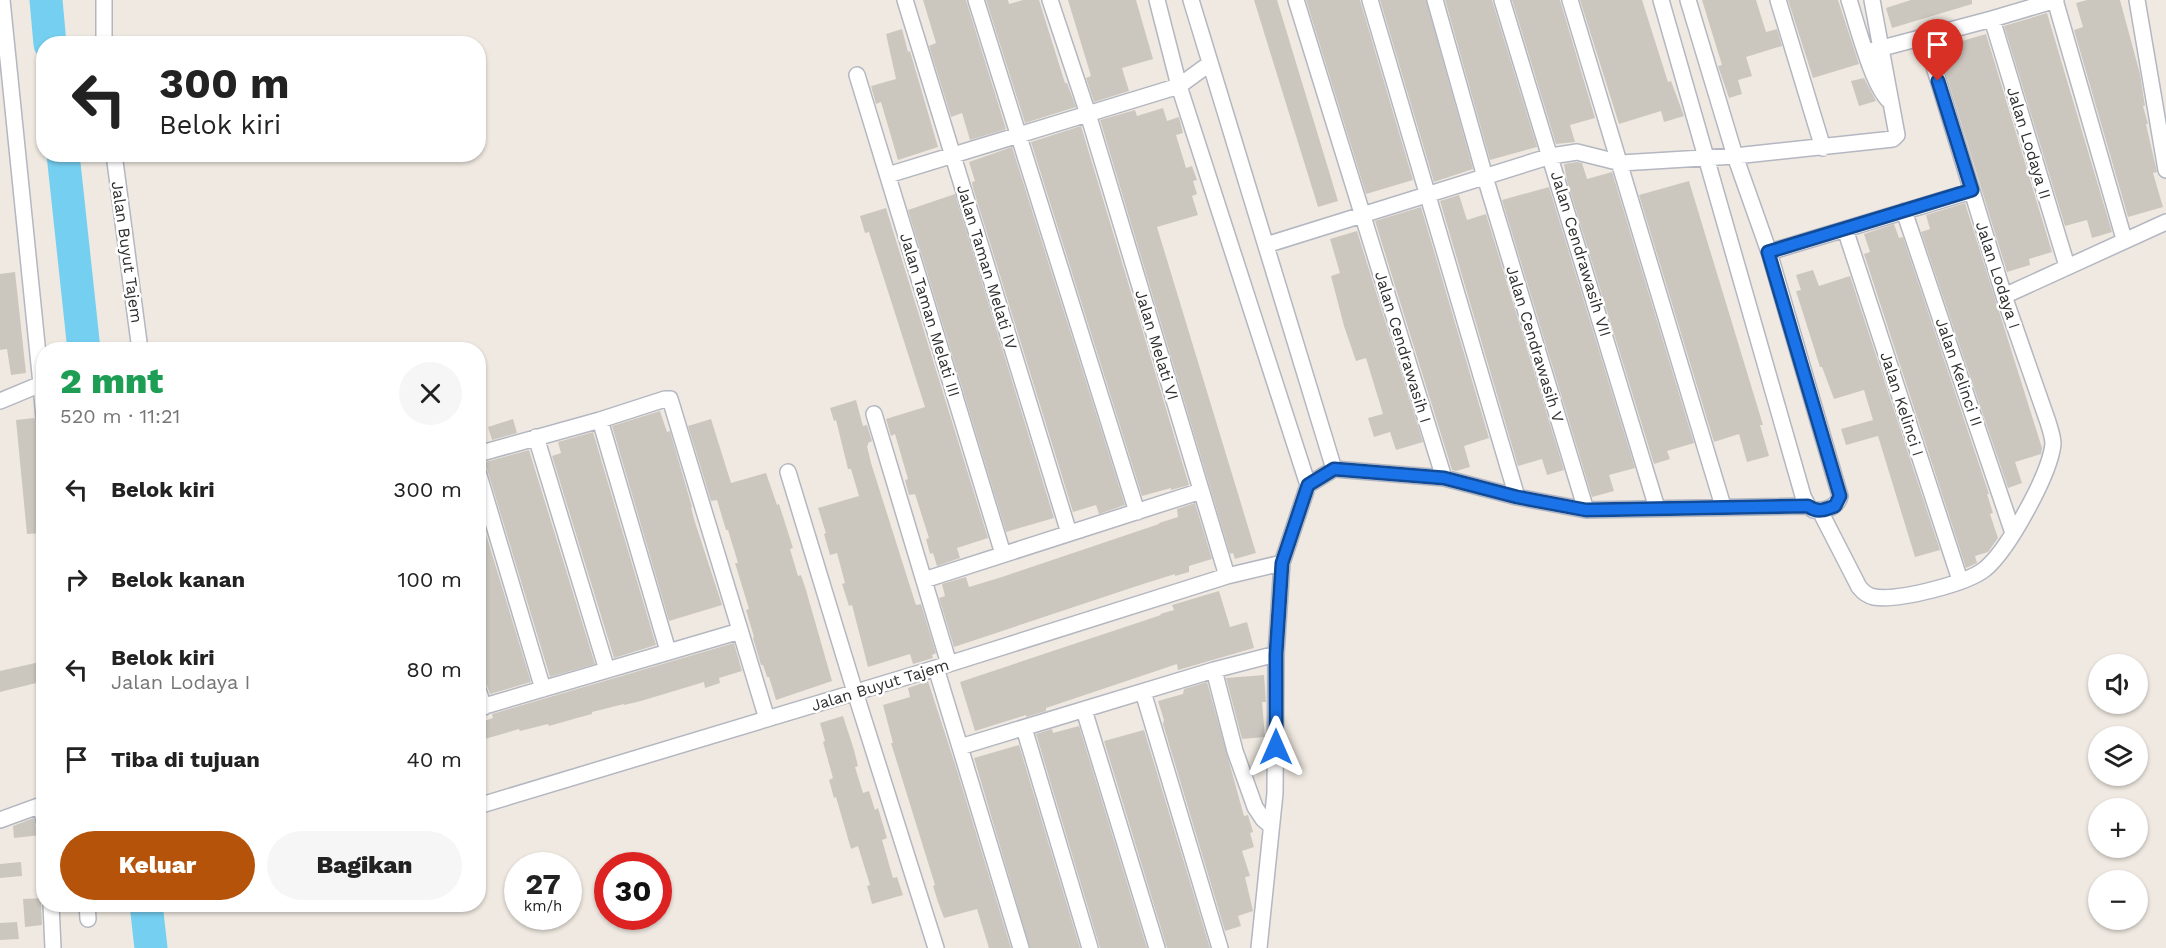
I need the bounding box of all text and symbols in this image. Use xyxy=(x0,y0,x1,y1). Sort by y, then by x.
pin xyxy=(1912,19,1963,81)
icon: arrive xyxy=(1921,28,1954,61)
text: 300 m xyxy=(159,59,290,108)
icon: left xyxy=(60,60,138,138)
street label: Jalan Lodaya II xyxy=(2003,85,2055,201)
text: Belok kiri xyxy=(159,109,281,141)
street label: Jalan Cendrawasih VII xyxy=(1547,169,1615,339)
street label: Jalan Buyut Tajem xyxy=(108,180,146,324)
street label: Jalan Taman Melati IV xyxy=(953,182,1021,352)
street label: Jalan Lodaya I xyxy=(1972,219,2024,331)
street label: Jalan Taman Melati III xyxy=(896,231,964,399)
street label: Jalan Cendrawasih V xyxy=(1502,263,1568,425)
street label: Jalan Cendrawasih I xyxy=(1371,269,1435,425)
street label: Jalan Melati VI xyxy=(1131,287,1183,403)
street label: Jalan Kelinci II xyxy=(1932,315,1986,429)
street label: Jalan Kelinci I xyxy=(1876,349,1928,459)
text: 2 mnt xyxy=(60,360,163,402)
button: close xyxy=(399,362,462,425)
text: 520 m · 11:21 xyxy=(60,404,180,428)
icon: left xyxy=(60,473,93,506)
text: Belok kiri xyxy=(111,477,215,502)
text: 300 m xyxy=(393,477,462,502)
icon: right xyxy=(60,563,93,596)
text: Belok kanan xyxy=(111,567,245,592)
text: 100 m xyxy=(398,567,462,592)
text: Belok kiri xyxy=(111,645,215,670)
icon: left xyxy=(60,653,93,686)
map controls xyxy=(2088,654,2148,930)
button: sound xyxy=(2088,654,2148,714)
street label: Jalan Buyut Tajem xyxy=(809,655,951,715)
text: 80 m xyxy=(406,657,462,682)
text: Jalan Lodaya I xyxy=(111,670,251,694)
position arrow xyxy=(1244,715,1308,779)
button: layers xyxy=(2088,726,2148,786)
icon: arrive xyxy=(60,743,93,776)
text: Tiba di tujuan xyxy=(111,747,260,772)
text: 40 m xyxy=(406,747,462,772)
button: + xyxy=(2088,798,2148,858)
button: Keluar xyxy=(60,831,255,900)
button: Bagikan xyxy=(267,831,462,900)
speed limit sign: 30 xyxy=(594,852,672,930)
text: 27 xyxy=(525,866,561,901)
button: − xyxy=(2088,870,2148,930)
text: km/h xyxy=(524,897,562,915)

